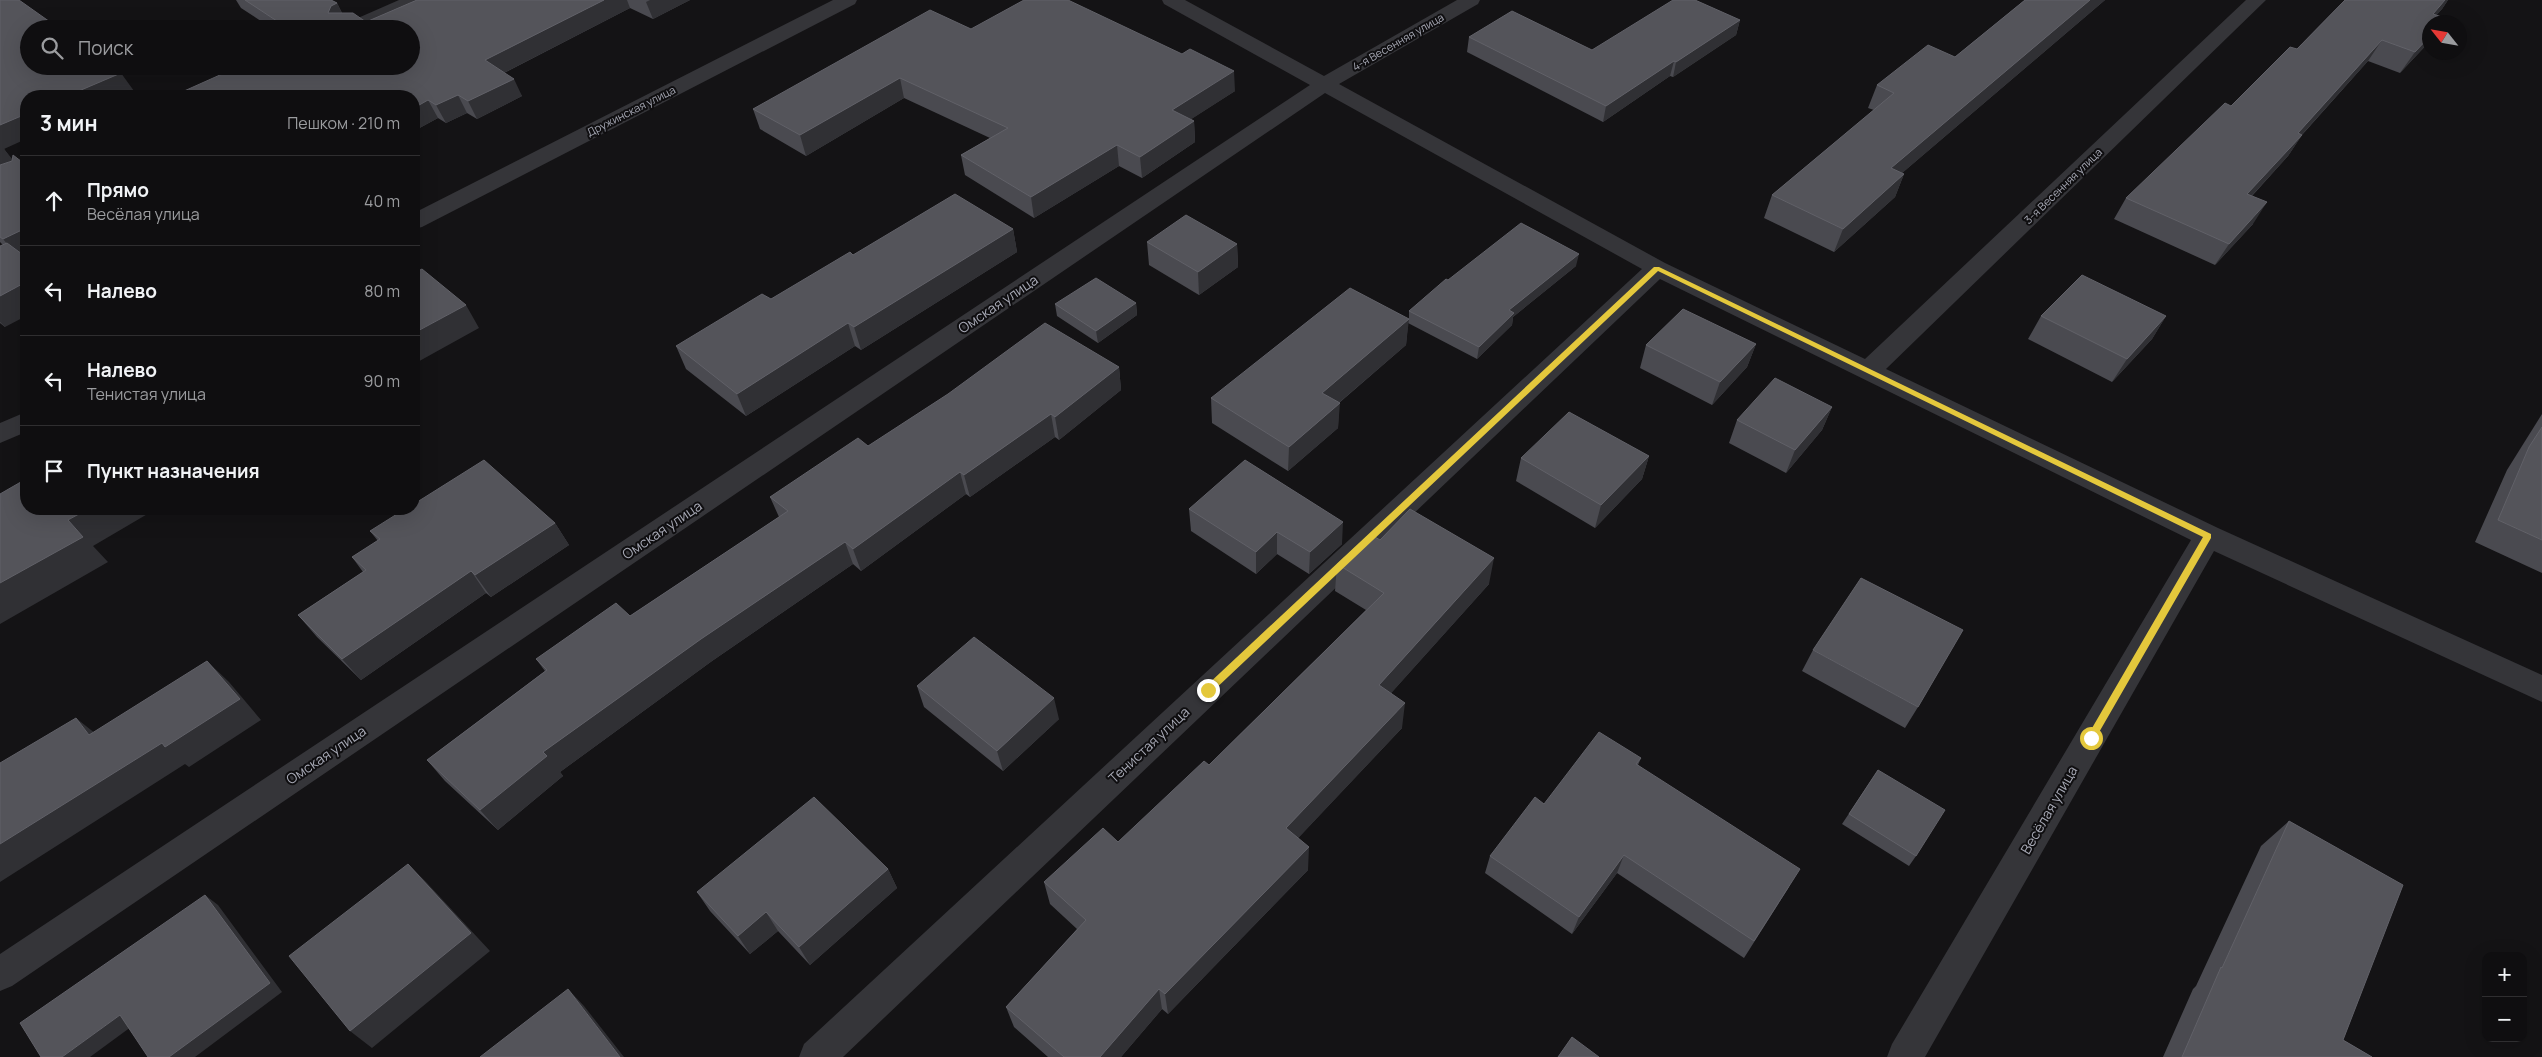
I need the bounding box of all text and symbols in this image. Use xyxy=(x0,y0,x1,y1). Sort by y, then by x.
street label: 4-я Весенняя улица xyxy=(1349,9,1446,74)
north arrow xyxy=(2422,15,2467,60)
search box xyxy=(20,20,420,75)
icon: search xyxy=(38,34,66,62)
text: Поиск xyxy=(78,35,133,61)
street label: Дружинская улица xyxy=(584,82,678,139)
text: 3 мин xyxy=(40,109,97,137)
text: Пешком · 210 m xyxy=(287,112,400,134)
street label: 3-я Весенняя улица xyxy=(2020,144,2105,227)
text: Прямо xyxy=(87,177,149,203)
icon: ahead xyxy=(40,187,68,215)
text: 40 m xyxy=(364,190,400,212)
text: Весёлая улица xyxy=(87,203,200,225)
street label: Омская улица xyxy=(954,270,1041,337)
icon: left xyxy=(40,277,68,305)
text: Налево xyxy=(87,278,157,304)
text: 80 m xyxy=(364,280,400,302)
text: Налево xyxy=(87,357,157,383)
icon: left xyxy=(40,367,68,395)
text: 90 m xyxy=(364,370,400,392)
text: Тенистая улица xyxy=(87,383,206,405)
icon: arrive xyxy=(40,457,68,485)
text: Пункт назначения xyxy=(87,458,260,484)
street label: Омская улица xyxy=(618,496,705,563)
route end xyxy=(1197,679,1220,702)
street label: Тенистая улица xyxy=(1104,702,1193,787)
street label: Омская улица xyxy=(282,721,369,788)
route start xyxy=(2080,727,2103,750)
street label: Весёлая улица xyxy=(2016,762,2081,857)
map controls xyxy=(2482,952,2527,1042)
button: + xyxy=(2482,952,2527,997)
button: − xyxy=(2482,997,2527,1042)

